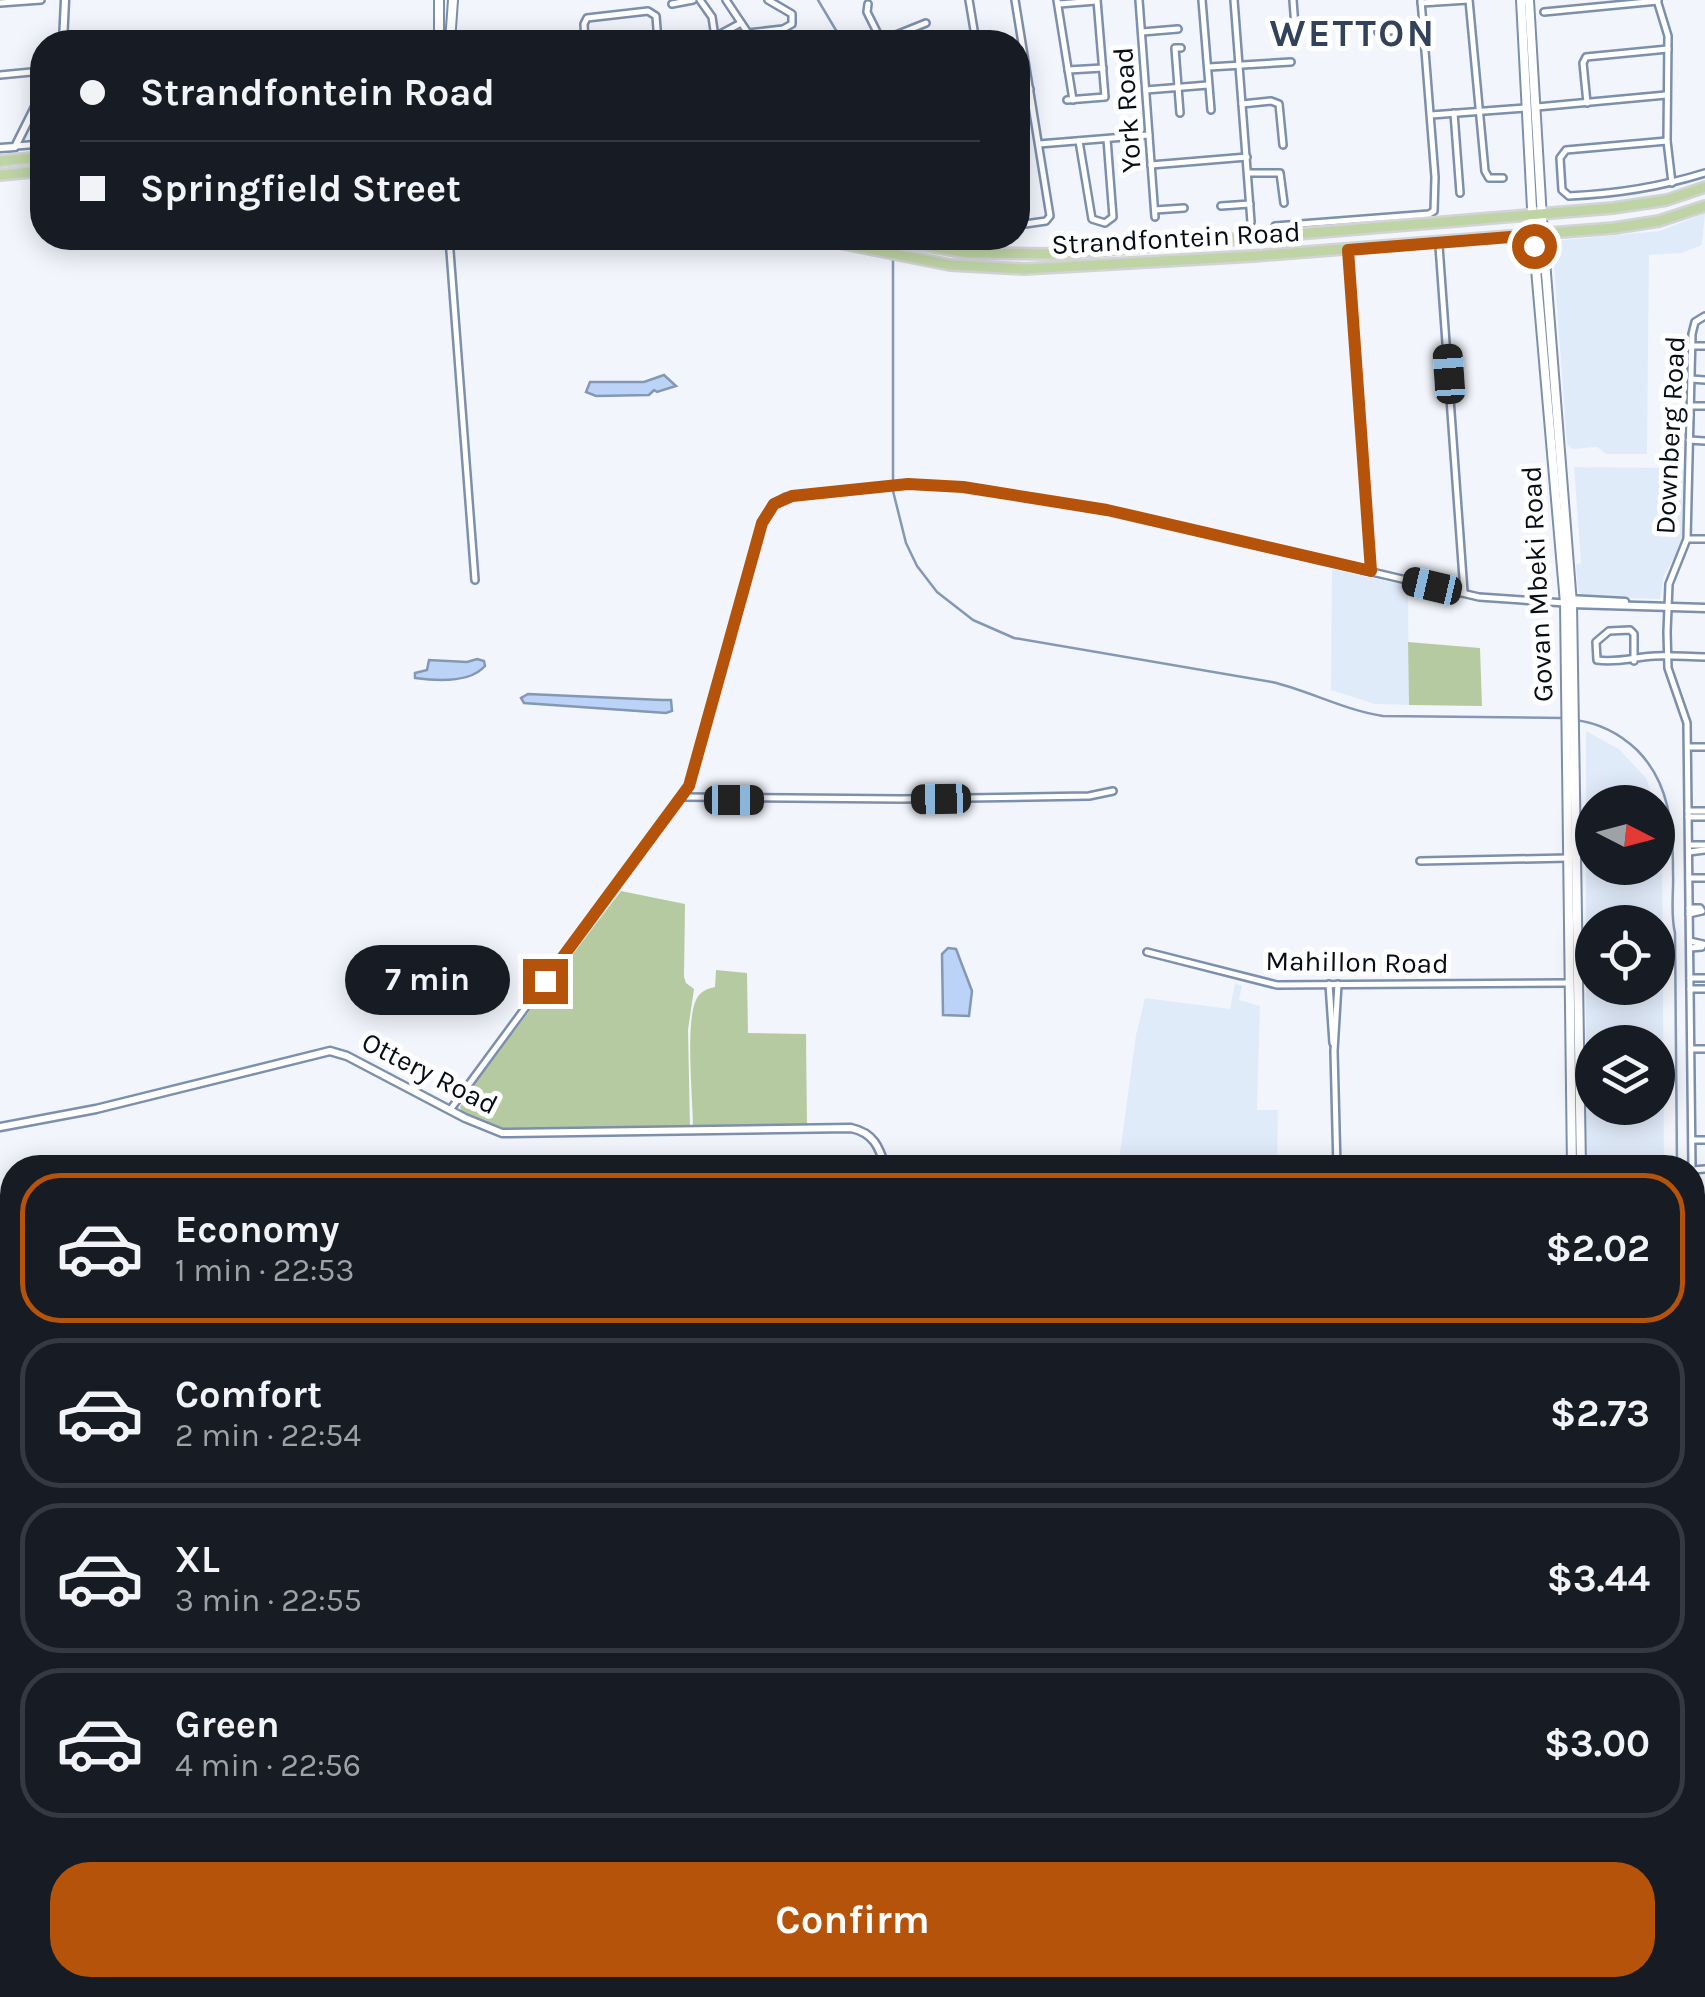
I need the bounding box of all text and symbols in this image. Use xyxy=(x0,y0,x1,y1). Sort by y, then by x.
district label: WETTON xyxy=(1270,11,1436,56)
street label: York Road xyxy=(1106,46,1148,174)
text: Strandfontein Road xyxy=(140,70,495,115)
text: Springfield Street xyxy=(140,166,461,211)
street label: Strandfontein Road xyxy=(1051,215,1301,261)
route start xyxy=(1512,224,1557,269)
street label: Downberg Road xyxy=(1648,335,1692,535)
car xyxy=(1432,343,1466,405)
street label: Govan Mbeki Road xyxy=(1514,465,1560,703)
car xyxy=(1399,565,1465,607)
car xyxy=(911,783,971,815)
car xyxy=(704,785,764,815)
north arrow xyxy=(1575,785,1675,885)
map controls xyxy=(1575,785,1675,1125)
button: locate xyxy=(1575,905,1675,1005)
street label: Mahillon Road xyxy=(1265,944,1449,980)
callout: 7 min xyxy=(345,946,510,1016)
route end xyxy=(523,959,568,1004)
text: 7 min xyxy=(385,961,470,998)
street label: Ottery Road xyxy=(357,1025,503,1121)
button: layers xyxy=(1575,1025,1675,1125)
icon: car xyxy=(55,1203,145,1293)
text: Economy xyxy=(175,1207,339,1252)
text: $2.02 xyxy=(1546,1226,1650,1271)
text: 1 min · 22:53 xyxy=(175,1252,354,1289)
icon: car xyxy=(55,1368,145,1458)
text: Comfort xyxy=(175,1372,322,1417)
text: $2.73 xyxy=(1550,1391,1650,1436)
text: 2 min · 22:54 xyxy=(175,1417,361,1454)
icon: car xyxy=(55,1533,145,1623)
text: XL xyxy=(175,1537,220,1582)
text: $3.44 xyxy=(1547,1556,1650,1601)
text: 3 min · 22:55 xyxy=(175,1582,362,1619)
icon: car xyxy=(55,1698,145,1788)
text: Green xyxy=(175,1702,280,1747)
text: $3.00 xyxy=(1544,1721,1650,1766)
text: 4 min · 22:56 xyxy=(175,1747,361,1784)
button: Confirm xyxy=(50,1862,1655,1977)

